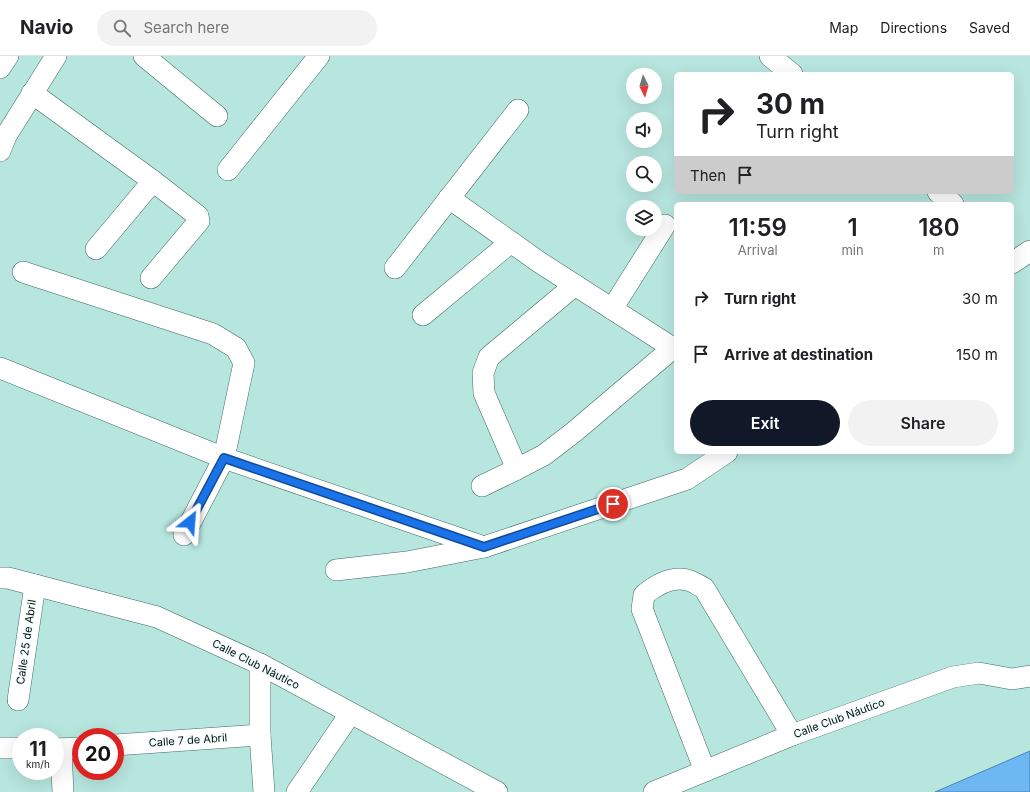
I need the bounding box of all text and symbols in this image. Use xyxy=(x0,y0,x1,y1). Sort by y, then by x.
search box xyxy=(97,10,377,46)
text: Navio xyxy=(20,16,73,39)
icon: search xyxy=(111,17,133,39)
text: Search here xyxy=(143,18,229,37)
text: Map xyxy=(829,19,858,36)
text: Directions xyxy=(880,19,947,36)
text: Saved xyxy=(969,19,1010,36)
north arrow xyxy=(626,68,662,104)
map controls xyxy=(626,68,662,236)
text: 30 m xyxy=(756,87,825,121)
icon: right xyxy=(690,88,742,140)
button: sound xyxy=(626,112,662,148)
text: Turn right xyxy=(756,121,839,142)
button: search xyxy=(626,156,662,192)
icon: arrive xyxy=(734,164,756,186)
text: Then xyxy=(690,166,726,185)
button: layers xyxy=(626,200,662,236)
text: 11:59 xyxy=(729,213,787,242)
text: 1 xyxy=(847,213,858,242)
text: 180 xyxy=(918,213,959,242)
text: Arrival xyxy=(738,242,778,258)
text: min xyxy=(841,242,864,258)
text: m xyxy=(933,242,944,258)
icon: right xyxy=(690,287,712,309)
text: Turn right xyxy=(724,289,796,308)
text: 30 m xyxy=(962,289,998,308)
icon: arrive xyxy=(690,343,712,365)
text: Arrive at destination xyxy=(724,345,873,364)
text: 150 m xyxy=(956,345,998,364)
button: Exit xyxy=(690,400,840,446)
button: Share xyxy=(848,400,998,446)
pin xyxy=(596,487,630,521)
icon: arrive xyxy=(602,493,624,515)
position arrow xyxy=(169,501,211,543)
street label: Calle 25 de Abril xyxy=(13,599,39,685)
street label: Calle Club Náutico xyxy=(210,636,302,692)
street label: Calle Club Náutico xyxy=(791,695,887,741)
speed limit sign: 20 xyxy=(72,728,124,780)
street label: Calle 7 de Abril xyxy=(148,730,228,750)
text: 11 xyxy=(29,737,47,761)
text: km/h xyxy=(26,758,50,770)

